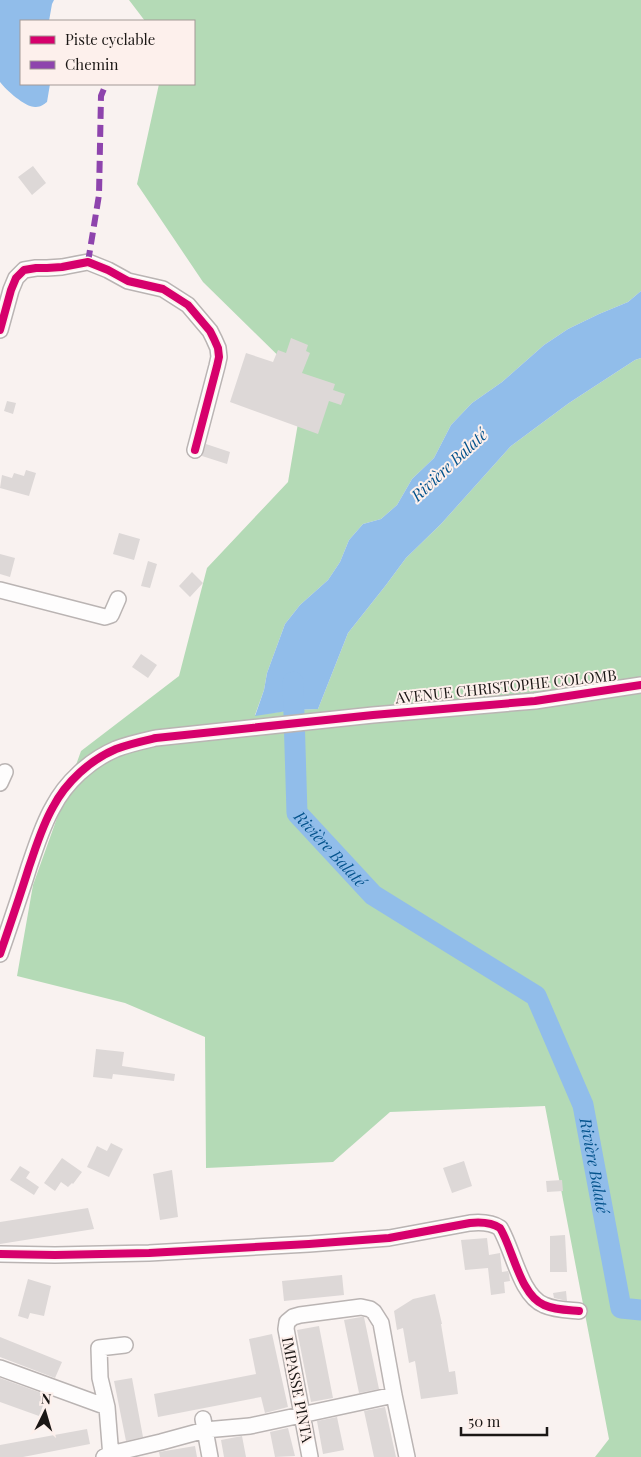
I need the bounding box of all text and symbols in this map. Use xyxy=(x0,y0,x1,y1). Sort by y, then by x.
legend xyxy=(20,20,195,85)
text: Piste cyclable xyxy=(65,29,155,49)
text: Chemin xyxy=(65,54,118,74)
water label: Rivière Balaté xyxy=(405,423,492,506)
street label: AVENUE CHRISTOPHE COLOMB xyxy=(393,664,618,708)
water label: Rivière Balaté xyxy=(289,805,372,892)
water label: Rivière Balaté xyxy=(575,1115,614,1216)
street label: IMPASSE PINTA xyxy=(278,1335,318,1445)
north arrow xyxy=(20,1387,70,1437)
text: N xyxy=(40,1389,52,1408)
scale bar xyxy=(461,1404,547,1436)
text: 50 m xyxy=(468,1411,501,1431)

